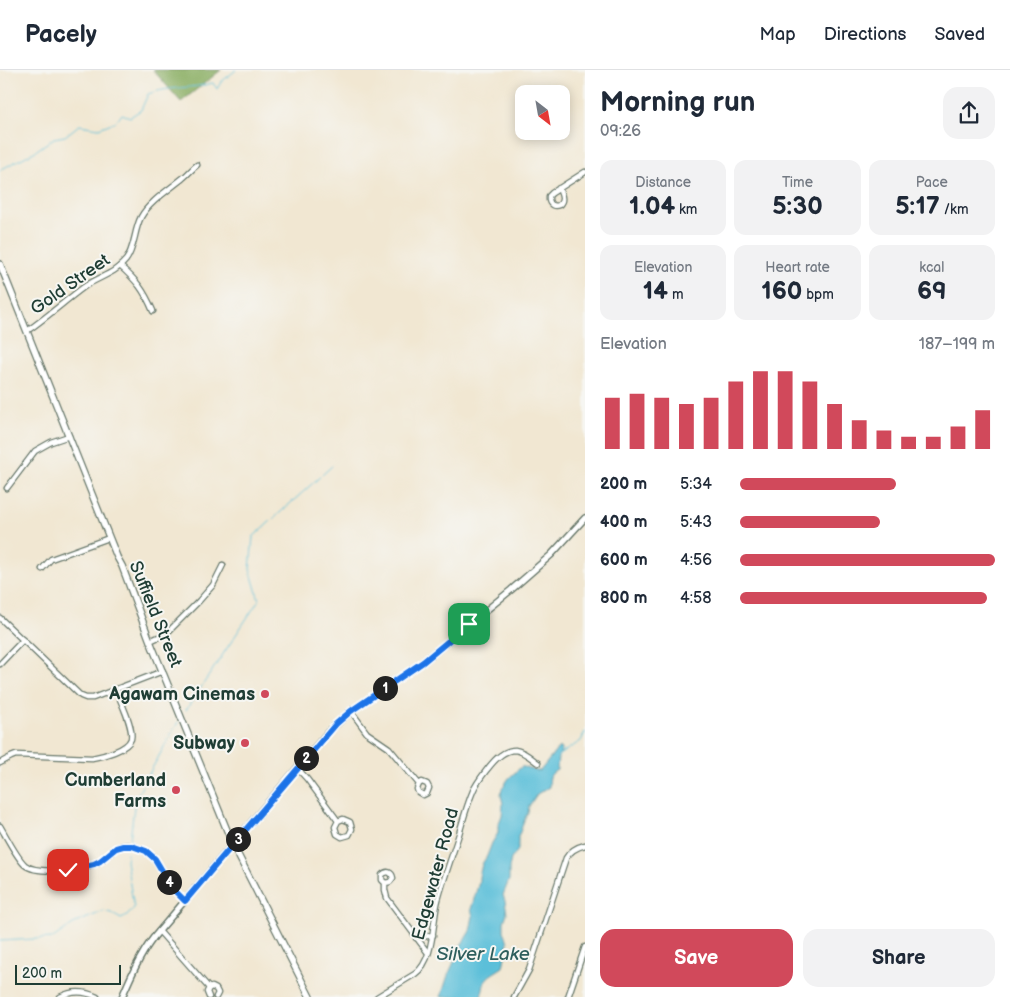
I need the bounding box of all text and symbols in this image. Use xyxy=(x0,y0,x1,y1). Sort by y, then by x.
text: Pacely xyxy=(25,20,97,49)
text: Map xyxy=(760,24,796,45)
text: Directions xyxy=(824,24,906,45)
text: Saved xyxy=(934,24,985,45)
north arrow xyxy=(515,85,570,140)
map controls xyxy=(515,85,570,140)
text: Morning run xyxy=(600,86,755,119)
button: share xyxy=(943,87,995,139)
text: 09:26 xyxy=(600,122,641,141)
text: Distance xyxy=(635,174,691,191)
text: Time xyxy=(782,174,813,191)
text: Pace xyxy=(916,174,948,191)
text: 1.04 xyxy=(629,191,675,222)
text: 5:30 xyxy=(772,191,823,222)
text: 5:17 xyxy=(895,191,940,222)
text: km xyxy=(675,201,697,218)
text: /km xyxy=(940,201,968,218)
street label: Gold Street xyxy=(27,249,114,319)
text: Elevation xyxy=(634,259,692,276)
text: Heart rate xyxy=(765,259,830,276)
text: kcal xyxy=(919,259,944,276)
text: 14 xyxy=(643,276,668,307)
text: 160 xyxy=(761,276,802,307)
text: 69 xyxy=(917,276,947,307)
text: m xyxy=(668,286,683,303)
text: bpm xyxy=(802,286,834,303)
text: Elevation xyxy=(600,335,667,354)
text: 187–199 m xyxy=(919,335,995,354)
text: 200 m xyxy=(600,475,647,494)
text: 5:34 xyxy=(680,475,712,494)
text: 400 m xyxy=(600,513,647,532)
text: 5:43 xyxy=(680,513,712,532)
text: 600 m xyxy=(600,551,648,570)
text: 4:56 xyxy=(680,551,712,570)
street label: Suffield Street xyxy=(125,558,187,671)
text: 800 m xyxy=(600,589,648,608)
text: 4:58 xyxy=(680,589,712,608)
pin xyxy=(448,603,490,645)
icon: arrive xyxy=(455,610,483,638)
pin: 1 xyxy=(372,676,398,700)
text: 1 xyxy=(383,680,388,697)
place label: Agawam Cinemas xyxy=(108,684,255,705)
marker: Agawam Cinemas xyxy=(259,688,271,700)
place label: Subway xyxy=(173,733,236,754)
marker: Subway xyxy=(239,737,251,749)
pin: 2 xyxy=(294,746,318,770)
text: 2 xyxy=(302,750,311,767)
place label: Cumberland Farms xyxy=(65,770,166,812)
marker: Cumberland Farms xyxy=(170,784,182,796)
street label: Edgewater Road xyxy=(408,806,463,943)
pin: 3 xyxy=(226,826,250,852)
text: 3 xyxy=(234,831,243,848)
pin xyxy=(47,849,89,891)
icon: check xyxy=(54,856,82,884)
pin: 4 xyxy=(156,870,182,894)
text: 4 xyxy=(165,874,174,891)
button: Save xyxy=(600,929,793,987)
button: Share xyxy=(803,929,995,987)
water label: Silver Lake xyxy=(436,943,530,966)
scale bar xyxy=(15,962,121,985)
text: 200 m xyxy=(22,965,62,982)

